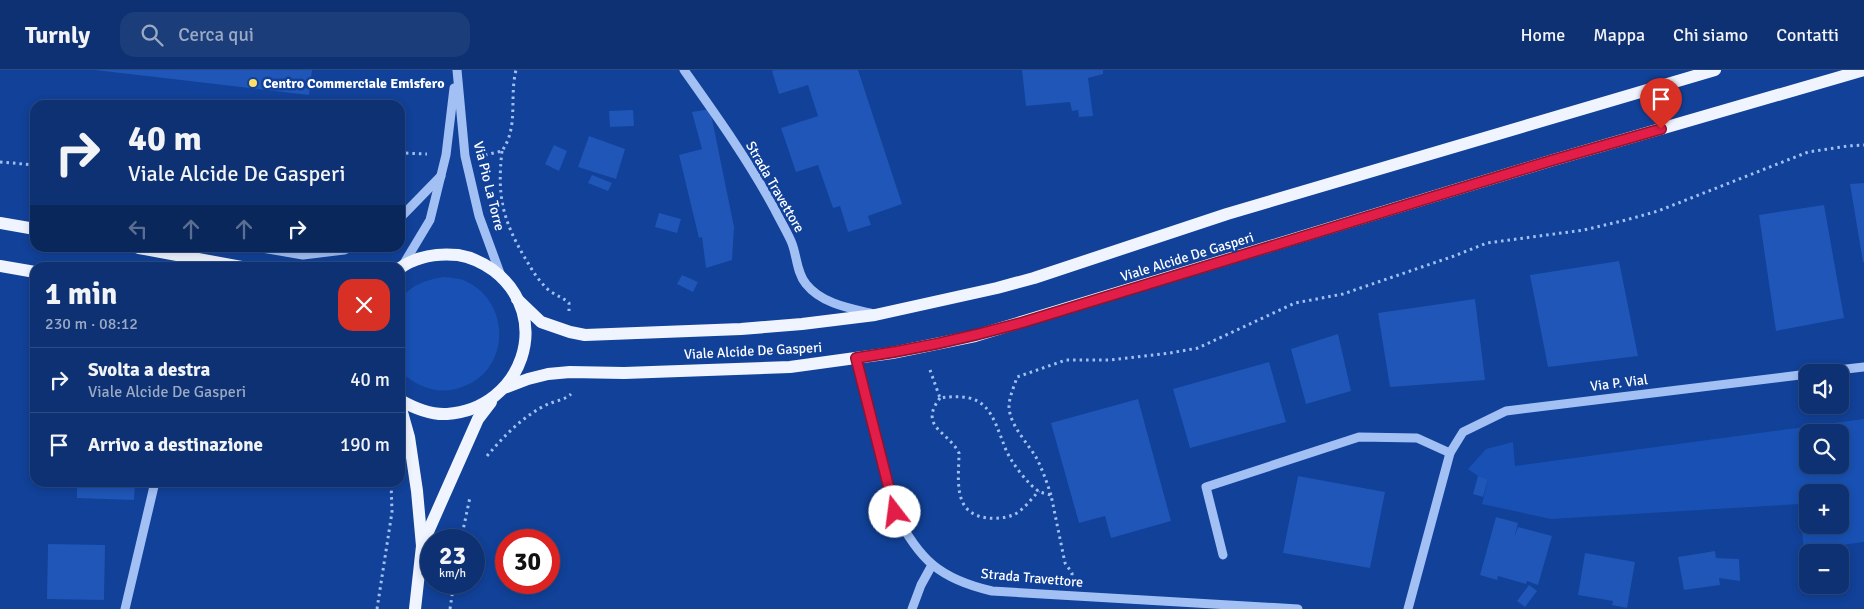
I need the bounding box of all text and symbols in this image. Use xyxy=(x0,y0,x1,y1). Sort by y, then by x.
search box xyxy=(120,12,470,57)
text: Turnly xyxy=(25,20,90,50)
icon: search xyxy=(138,21,166,49)
text: Cerca qui xyxy=(178,23,254,47)
text: Home xyxy=(1520,24,1565,46)
text: Mappa xyxy=(1593,24,1645,46)
text: Chi siamo xyxy=(1673,24,1748,46)
text: Contatti xyxy=(1776,24,1839,46)
place label: Centro Commerciale Emisfero xyxy=(263,75,444,92)
marker: Centro Commerciale Emisfero xyxy=(247,77,259,89)
pin xyxy=(1640,78,1682,129)
icon: arrive xyxy=(1647,85,1675,113)
text: 40 m xyxy=(128,117,202,160)
icon: right xyxy=(45,120,110,185)
street label: Strada Travettore xyxy=(742,138,808,236)
street label: Via Pio La Torre xyxy=(470,140,508,232)
text: Viale Alcide De Gasperi xyxy=(128,160,346,187)
icon: left xyxy=(124,215,152,243)
icon: ahead xyxy=(177,215,205,243)
icon: ahead xyxy=(230,215,258,243)
icon: right xyxy=(283,215,311,243)
street label: Viale Alcide De Gasperi xyxy=(1118,229,1256,285)
text: 1 min xyxy=(45,276,117,313)
button: close xyxy=(338,279,390,331)
text: 230 m · 08:12 xyxy=(45,314,138,334)
street label: Viale Alcide De Gasperi xyxy=(683,339,823,363)
text: Svolta a destra xyxy=(88,358,210,382)
map controls xyxy=(1799,364,1849,594)
button: sound xyxy=(1799,364,1849,414)
icon: right xyxy=(45,366,73,394)
text: 40 m xyxy=(350,368,390,392)
street label: Via P. Vial xyxy=(1589,371,1649,395)
text: Viale Alcide De Gasperi xyxy=(88,382,246,402)
button: search xyxy=(1799,424,1849,474)
icon: arrive xyxy=(45,431,73,459)
text: Arrivo a destinazione xyxy=(88,433,263,457)
text: 190 m xyxy=(340,433,390,457)
button: + xyxy=(1799,484,1849,534)
position arrow xyxy=(868,485,920,537)
speed limit sign: 30 xyxy=(495,529,560,594)
text: 23 xyxy=(439,540,466,571)
button: − xyxy=(1799,544,1849,594)
street label: Strada Travettore xyxy=(980,565,1084,591)
text: km/h xyxy=(439,566,466,581)

